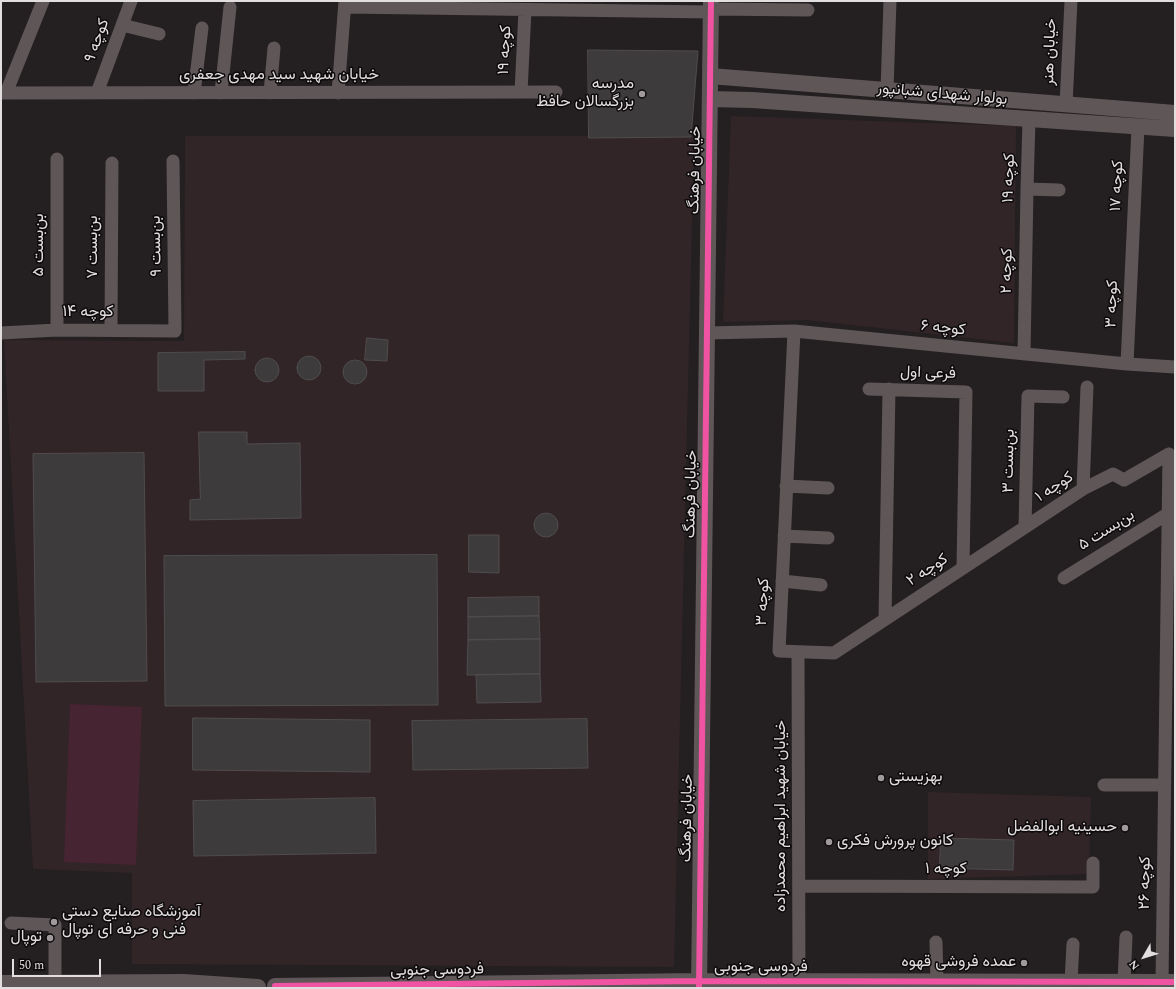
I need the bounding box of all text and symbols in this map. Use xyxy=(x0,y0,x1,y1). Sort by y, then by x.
street label: کوچه ۹ xyxy=(81,17,115,65)
street label: خیابان هنر xyxy=(1040,18,1062,86)
street label: کوچه ۱۹ xyxy=(495,25,517,75)
street label: خیابان شهید سید مهدی جعفری xyxy=(179,66,379,86)
place label: مدرسه بزرگسالان حافظ xyxy=(536,75,634,113)
street label: بولوار شهدای شبانپور xyxy=(876,80,1008,110)
marker: مدرسه بزرگسالان حافظ xyxy=(637,89,647,99)
street label: خیابان فرهنگ xyxy=(686,126,706,214)
street label: کوچه ۱۹ xyxy=(1000,153,1020,203)
street label: کوچه ۱۷ xyxy=(1107,160,1129,212)
street label: بن‌بست ۵ xyxy=(30,214,50,276)
street label: بن‌بست ۹ xyxy=(147,215,167,277)
street label: بن‌بست ۷ xyxy=(84,216,104,278)
street label: کوچه ۲ xyxy=(998,248,1018,294)
street label: کوچه ۳ xyxy=(1103,280,1123,328)
street label: کوچه ۱۴ xyxy=(63,303,113,323)
street label: کوچه ۶ xyxy=(920,317,966,341)
street label: فرعی اول xyxy=(900,363,956,385)
street label: بن‌بست ۳ xyxy=(1000,429,1020,493)
street label: خیابان فرهنگ xyxy=(682,450,702,538)
street label: کوچه ۱ xyxy=(1032,469,1078,507)
street label: بن‌بست ۵ xyxy=(1075,506,1139,556)
street label: کوچه ۲ xyxy=(904,551,952,591)
street label: کوچه ۳ xyxy=(753,578,775,626)
street label: خیابان شهید ابراهیم محمدزاده xyxy=(772,720,792,912)
place label: بهزیستی xyxy=(889,768,942,788)
marker: بهزیستی xyxy=(876,773,886,783)
street label: خیابان فرهنگ xyxy=(678,774,698,862)
place label: حسینیه ابوالفضل xyxy=(1007,818,1117,838)
marker: حسینیه ابوالفضل xyxy=(1120,823,1130,833)
place label: کانون پرورش فکری xyxy=(837,832,953,852)
marker: کانون پرورش فکری xyxy=(824,837,834,847)
street label: کوچه ۲۶ xyxy=(1136,856,1156,910)
street label: کوچه ۱ xyxy=(925,860,967,880)
place label: آموزشگاه صنایع دستی فنی و حرفه ای توپال xyxy=(62,903,201,941)
marker: آموزشگاه صنایع دستی فنی و حرفه ای توپال xyxy=(49,917,59,927)
place label: توپال xyxy=(11,928,42,948)
marker: توپال xyxy=(45,933,55,943)
north arrow xyxy=(1124,937,1164,977)
scale bar xyxy=(14,951,103,977)
place label: عمده فروشی قهوه xyxy=(901,953,1016,973)
text: 50 m xyxy=(19,956,44,975)
text: N xyxy=(1125,956,1144,974)
street label: فردوسی جنوبی xyxy=(714,958,808,978)
marker: عمده فروشی قهوه xyxy=(1019,958,1029,968)
street label: فردوسی جنوبی xyxy=(390,961,484,981)

